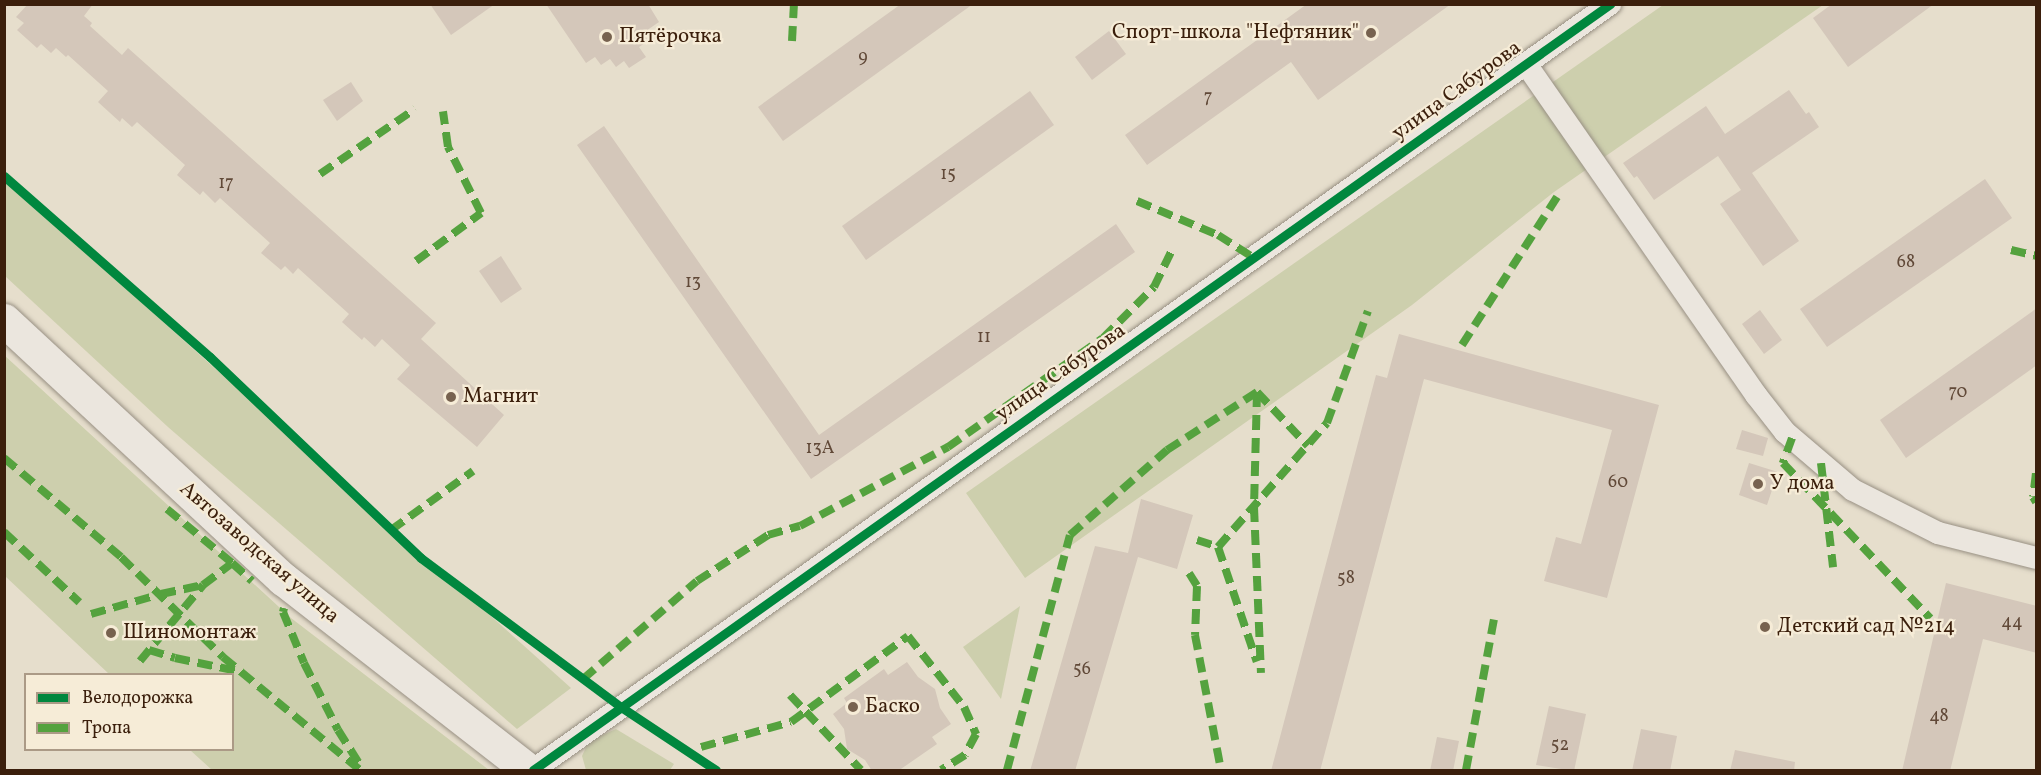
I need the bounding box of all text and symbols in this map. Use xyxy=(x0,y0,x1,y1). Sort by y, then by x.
place label: Спорт-школа "Нефтяник" xyxy=(1112,20,1359,46)
place label: Пятёрочка xyxy=(619,24,722,50)
marker: Спорт-школа "Нефтяник" xyxy=(1364,26,1378,40)
marker: Пятёрочка xyxy=(600,30,614,44)
street label: улица Сабурова xyxy=(1388,36,1526,146)
house number: 9 xyxy=(858,47,868,69)
house number: 7 xyxy=(1204,87,1212,109)
house number: 15 xyxy=(940,164,956,186)
house number: 17 xyxy=(218,173,234,195)
house number: 68 xyxy=(1897,252,1915,274)
house number: 13 xyxy=(685,272,701,294)
street label: улица Сабурова xyxy=(991,319,1131,427)
house number: 11 xyxy=(977,327,991,349)
house number: 70 xyxy=(1949,382,1967,404)
place label: Магнит xyxy=(463,384,538,410)
marker: Магнит xyxy=(444,390,458,404)
house number: 13А xyxy=(806,438,834,460)
place label: У дома xyxy=(1770,471,1835,497)
house number: 60 xyxy=(1608,472,1628,494)
street label: Автозаводская улица xyxy=(174,476,344,630)
marker: У дома xyxy=(1751,477,1765,491)
house number: 58 xyxy=(1337,568,1355,590)
house number: 44 xyxy=(2001,612,2023,634)
place label: Детский сад №214 xyxy=(1777,614,1955,640)
place label: Шиномонтаж xyxy=(123,620,256,646)
marker: Детский сад №214 xyxy=(1758,620,1772,634)
marker: Шиномонтаж xyxy=(104,626,118,640)
house number: 56 xyxy=(1073,659,1091,681)
legend xyxy=(24,673,234,751)
text: Велодорожка xyxy=(82,686,193,711)
place label: Баско xyxy=(865,694,920,720)
marker: Баско xyxy=(846,700,860,714)
house number: 48 xyxy=(1929,706,1949,728)
text: Тропа xyxy=(82,716,131,741)
house number: 52 xyxy=(1551,735,1569,757)

